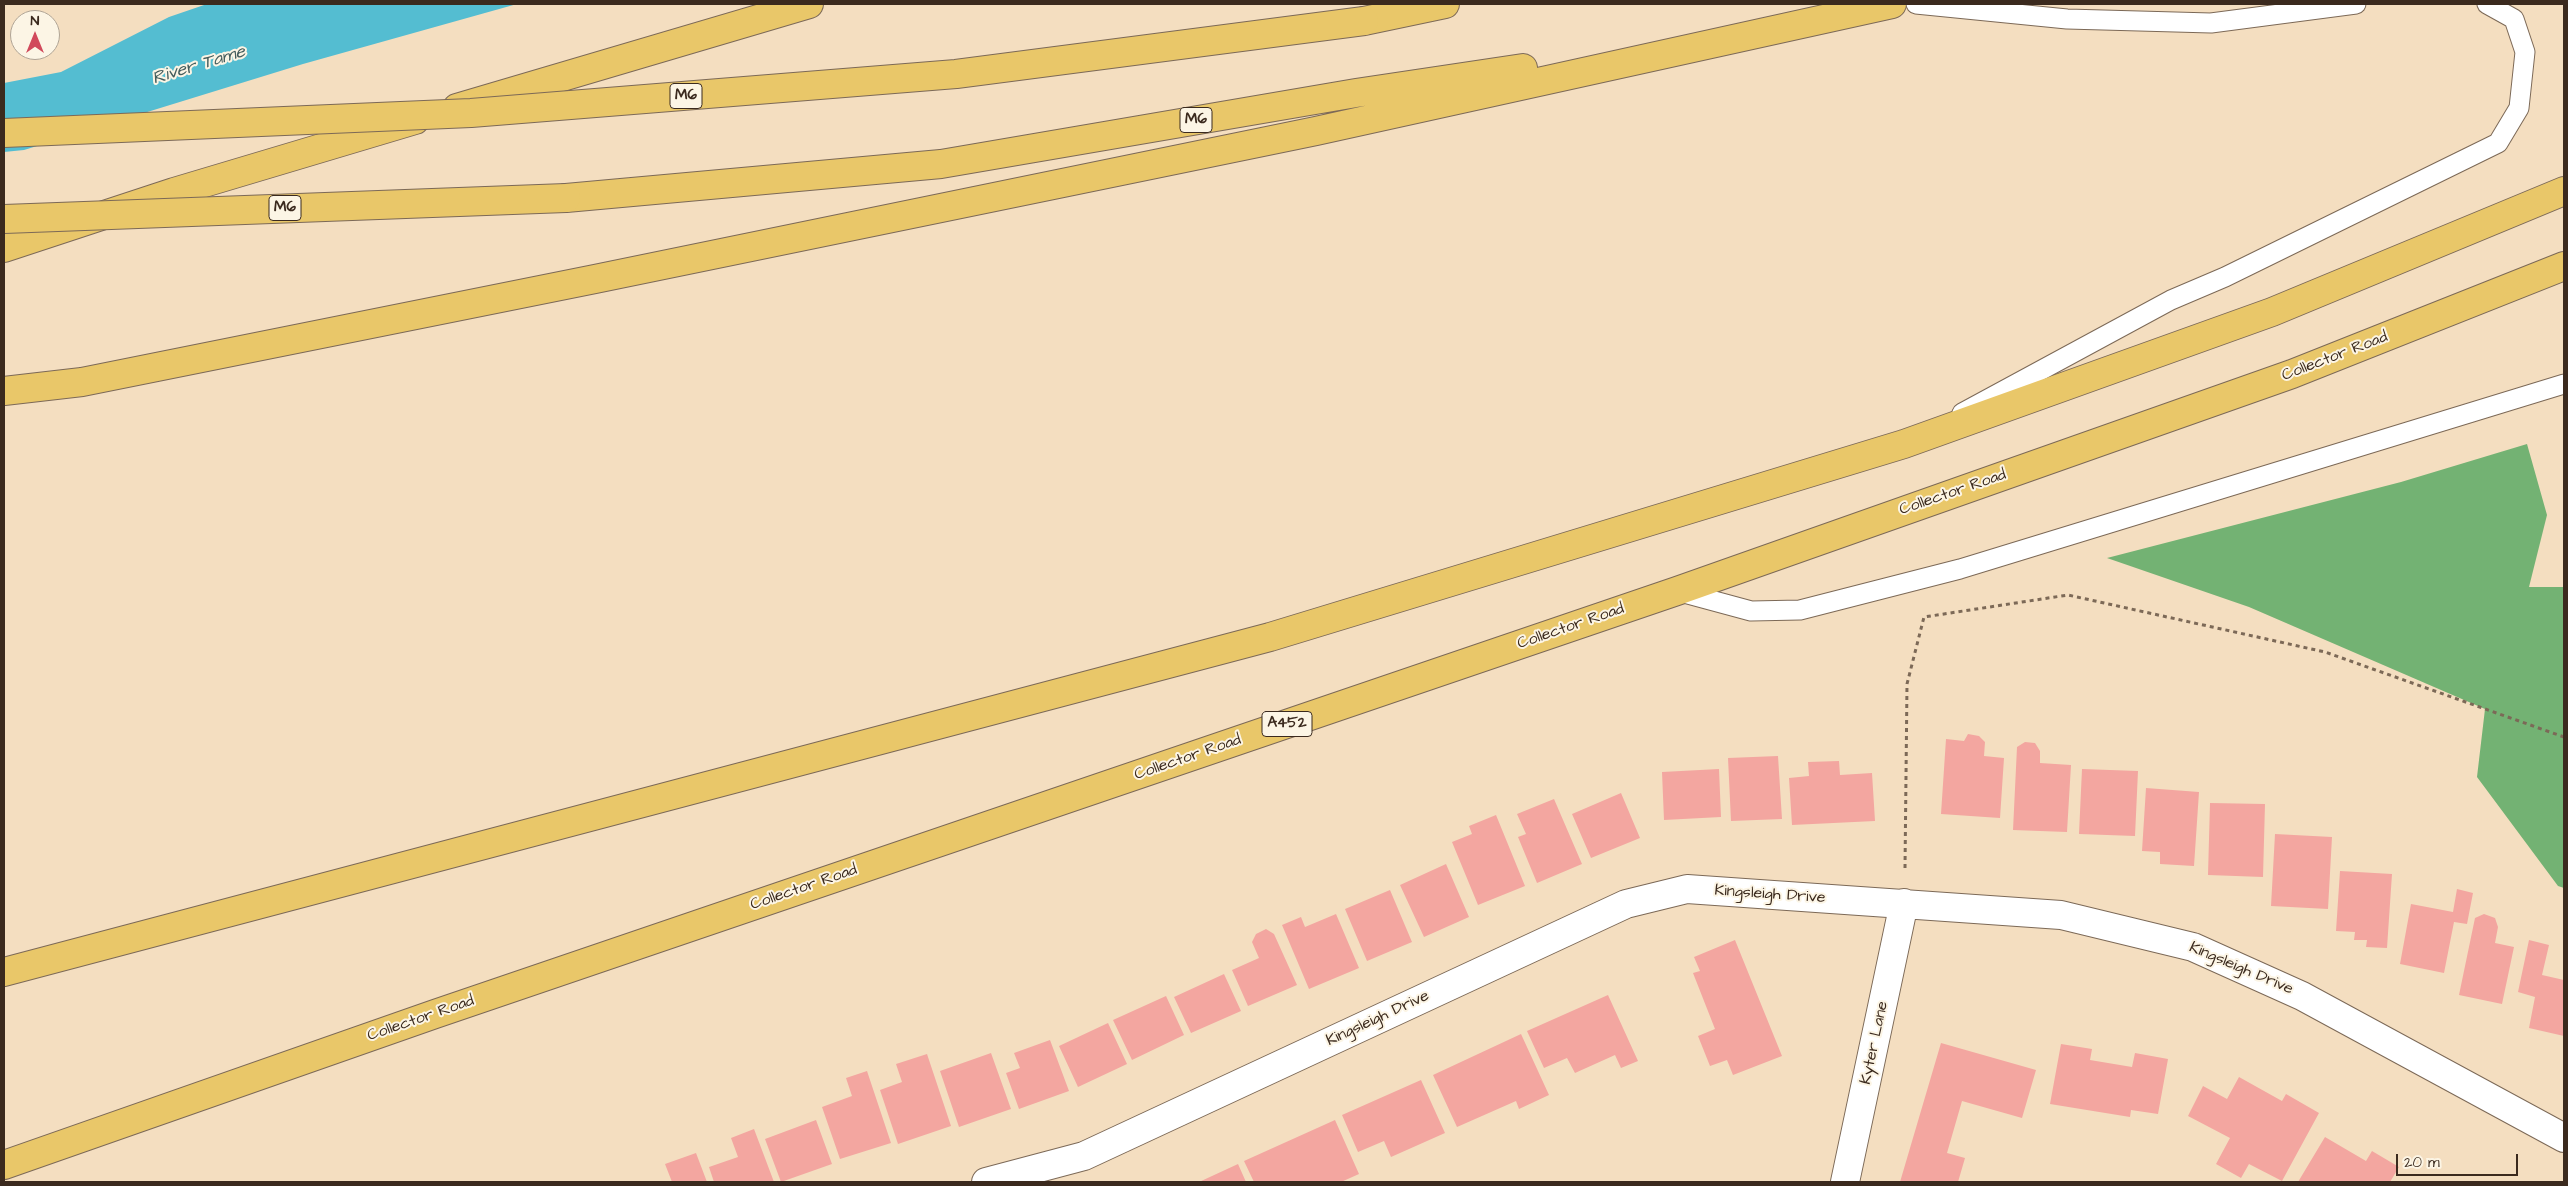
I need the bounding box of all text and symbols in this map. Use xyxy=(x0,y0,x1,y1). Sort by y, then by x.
north arrow xyxy=(10,10,60,60)
text: N xyxy=(31,11,39,31)
water label: River Tame xyxy=(150,42,248,90)
road number: M6 xyxy=(670,84,702,108)
road number: M6 xyxy=(1180,108,1212,132)
road number: M6 xyxy=(269,196,301,220)
street label: Collector Road xyxy=(2279,328,2391,386)
street label: Collector Road xyxy=(1897,466,2009,520)
street label: Collector Road xyxy=(1515,600,1627,654)
road number: A452 xyxy=(1262,712,1312,736)
street label: Collector Road xyxy=(1132,731,1244,785)
street label: Collector Road xyxy=(748,861,860,915)
street label: Kingsleigh Drive xyxy=(1714,882,1826,908)
street label: Kingsleigh Drive xyxy=(2186,938,2296,1000)
street label: Kingsleigh Drive xyxy=(1324,987,1432,1051)
street label: Collector Road xyxy=(365,992,477,1046)
street label: Kyter Lane xyxy=(1857,1000,1893,1086)
scale bar xyxy=(2398,1144,2520,1176)
text: 20 m xyxy=(2404,1152,2440,1173)

